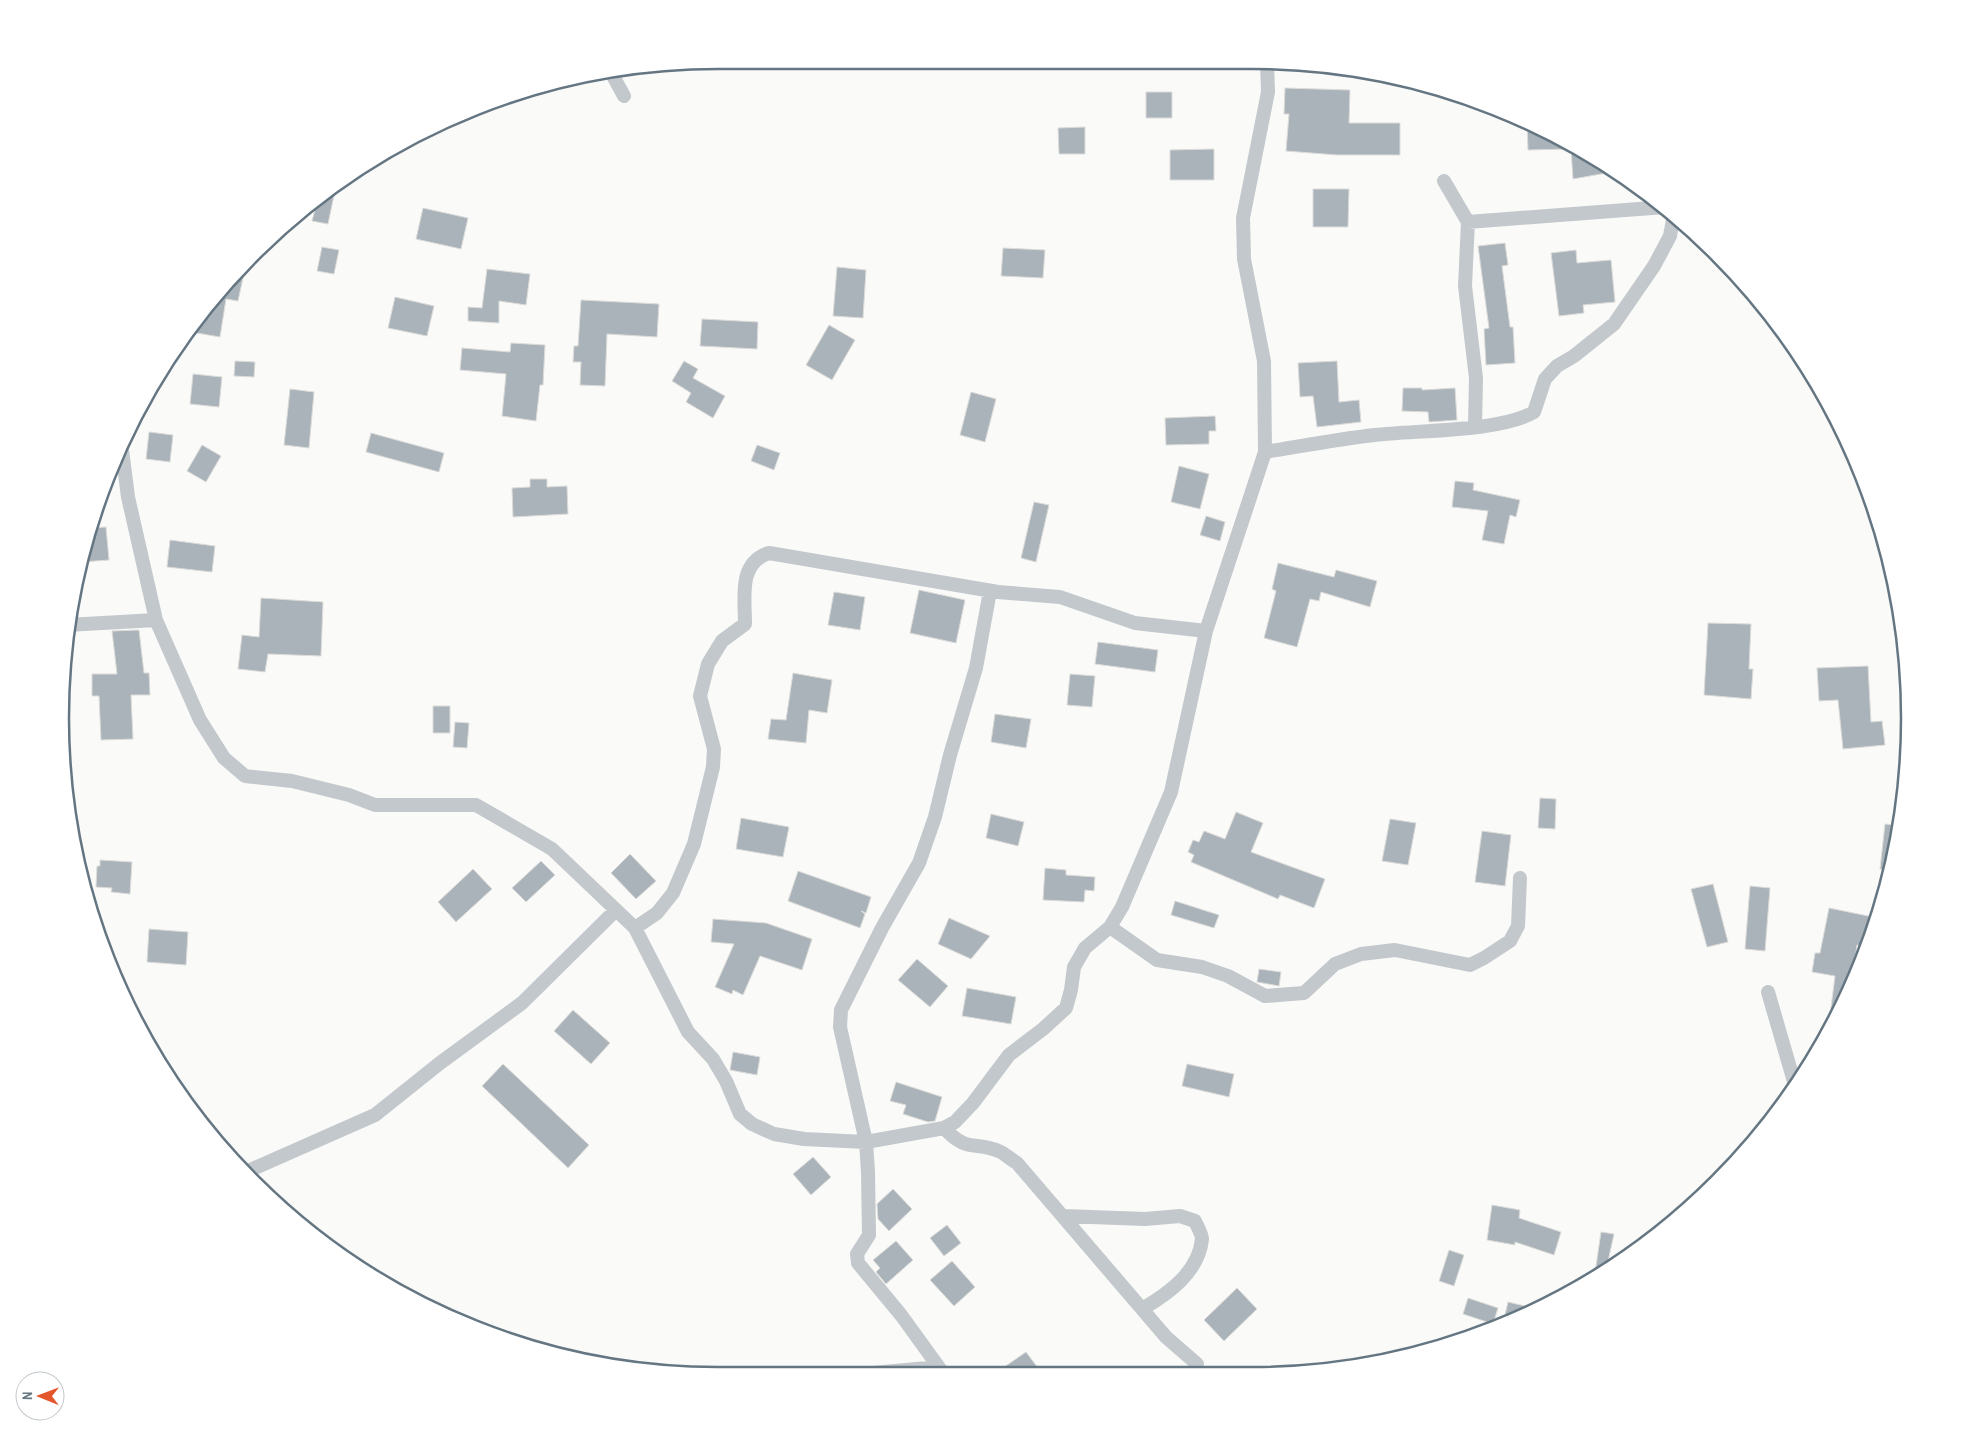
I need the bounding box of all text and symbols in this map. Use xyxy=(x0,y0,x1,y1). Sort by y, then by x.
north arrow xyxy=(15,1371,65,1421)
text: N xyxy=(18,1391,36,1400)

